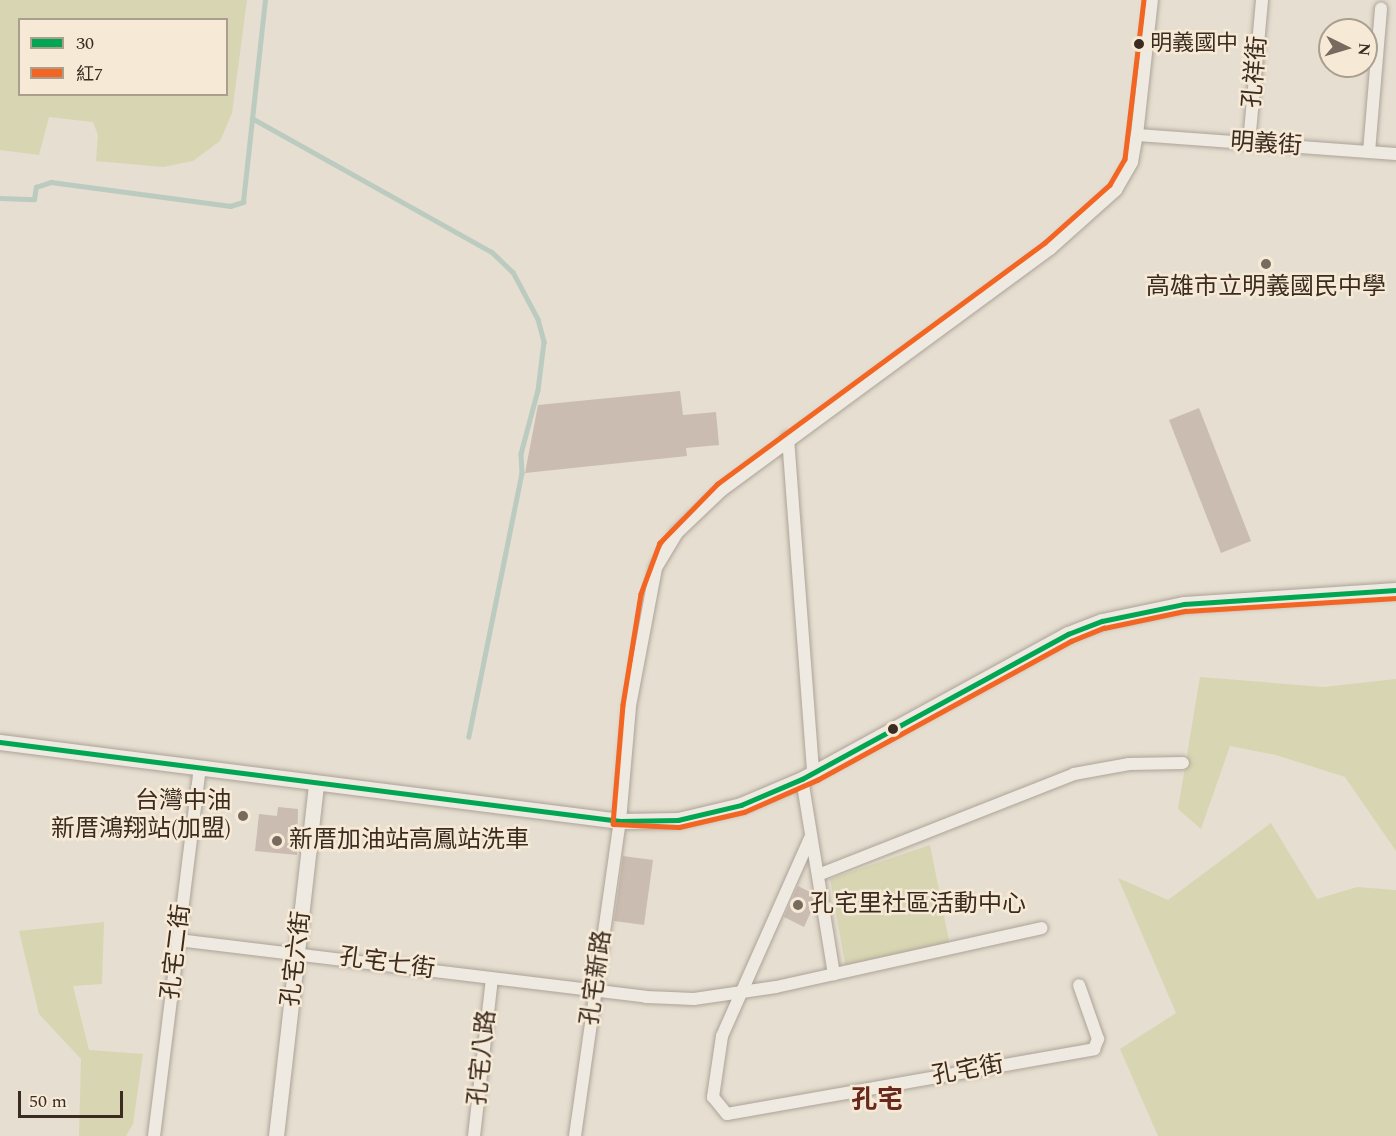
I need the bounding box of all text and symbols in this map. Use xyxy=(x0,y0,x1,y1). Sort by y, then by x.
legend xyxy=(18,18,228,96)
north arrow xyxy=(1318,18,1378,78)
text: 30 xyxy=(76,30,94,57)
place label: 明義國中 xyxy=(1150,31,1238,57)
street label: 孔祥街 xyxy=(1239,35,1273,109)
marker: 明義國中 xyxy=(1133,38,1145,50)
text: N xyxy=(1351,42,1376,57)
text: 紅7 xyxy=(76,61,103,88)
street label: 明義街 xyxy=(1229,128,1303,162)
marker: 高雄市立明義國民中學 xyxy=(1259,257,1273,271)
place label: 高雄市立明義國民中學 xyxy=(1146,274,1386,302)
unlabelled marker xyxy=(887,723,899,735)
place label: 台灣中油 新厝鴻翔站(加盟) xyxy=(51,788,231,844)
marker: 台灣中油 新厝鴻翔站(加盟) xyxy=(236,809,250,823)
place label: 新厝加油站高鳳站洗車 xyxy=(289,827,529,855)
marker: 新厝加油站高鳳站洗車 xyxy=(270,834,284,848)
place label: 孔宅里社區活動中心 xyxy=(810,891,1026,919)
marker: 孔宅里社區活動中心 xyxy=(791,898,805,912)
street label: 孔宅二街 xyxy=(157,903,197,1001)
street label: 孔宅六街 xyxy=(277,910,317,1008)
street label: 孔宅新路 xyxy=(576,928,618,1028)
street label: 孔宅七街 xyxy=(337,943,437,985)
street label: 孔宅八路 xyxy=(464,1009,502,1107)
street label: 孔宅街 xyxy=(930,1051,1006,1091)
scale bar xyxy=(21,1079,126,1117)
district label: 孔宅 xyxy=(851,1085,903,1117)
text: 50 m xyxy=(29,1088,67,1115)

